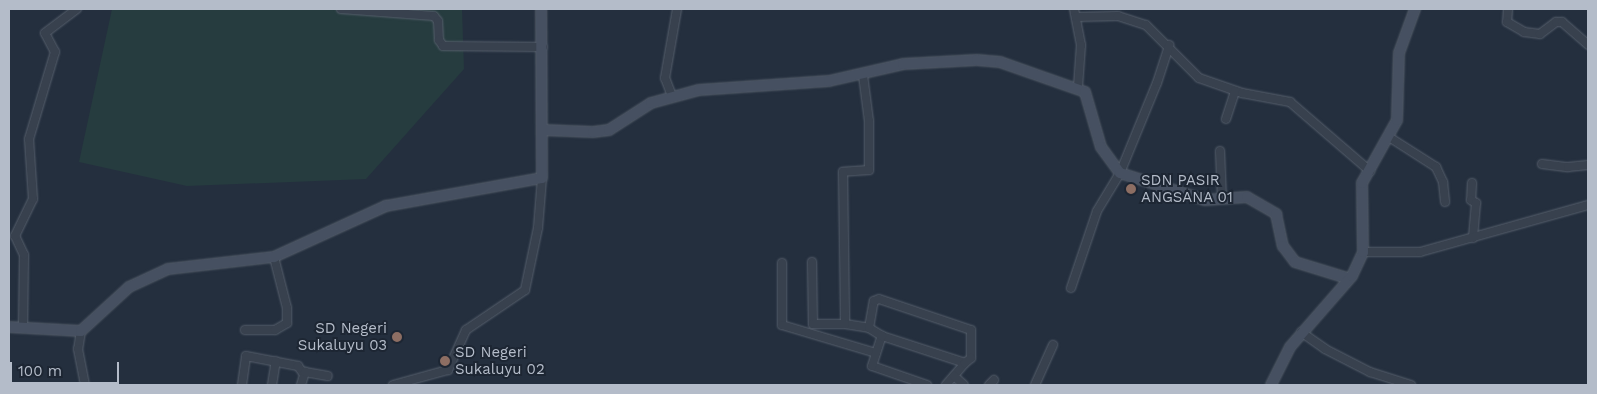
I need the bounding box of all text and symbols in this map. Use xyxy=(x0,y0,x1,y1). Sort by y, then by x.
place label: SDN PASIR ANGSANA 01 xyxy=(1141,171,1233,206)
marker: SDN PASIR ANGSANA 01 xyxy=(1125,183,1137,195)
place label: SD Negeri Sukaluyu 03 xyxy=(298,319,387,354)
marker: SD Negeri Sukaluyu 03 xyxy=(391,331,403,343)
place label: SD Negeri Sukaluyu 02 xyxy=(455,343,545,378)
scale bar xyxy=(12,352,121,384)
marker: SD Negeri Sukaluyu 02 xyxy=(439,355,451,367)
text: 100 m xyxy=(18,362,62,380)

